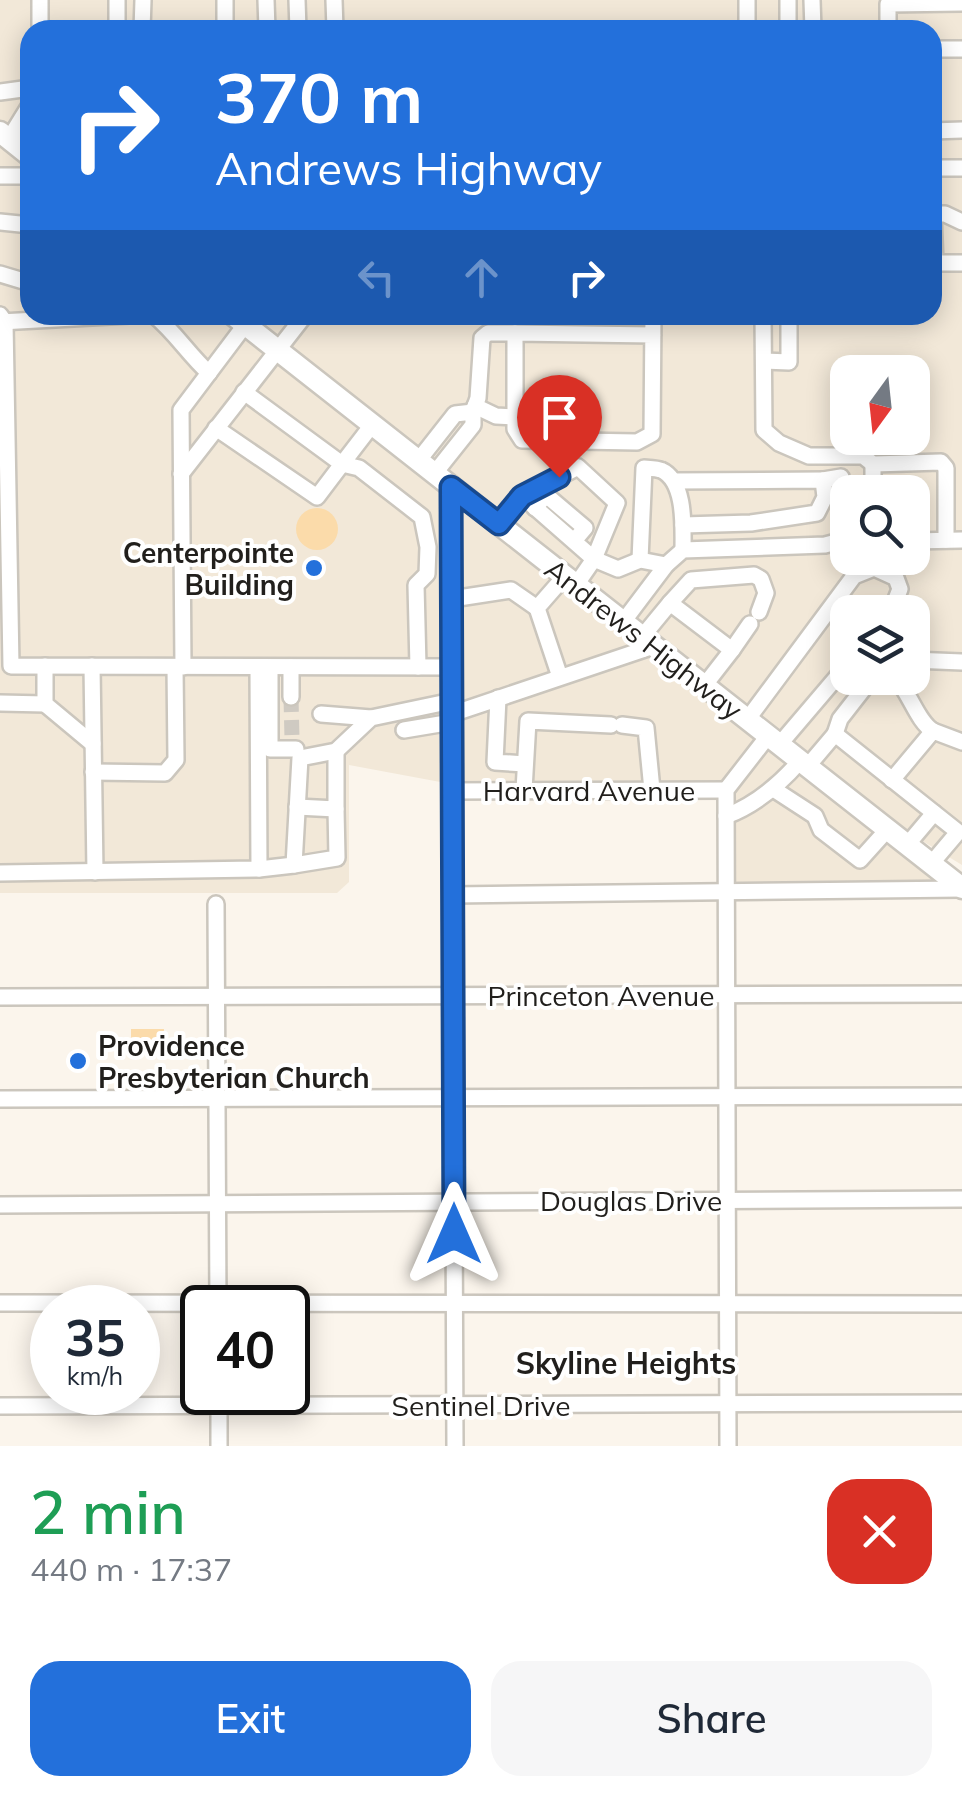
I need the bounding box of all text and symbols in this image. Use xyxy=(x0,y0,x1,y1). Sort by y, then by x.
text: 370 m xyxy=(215,53,423,141)
icon: right xyxy=(50,60,180,190)
text: Andrews Highway xyxy=(215,140,602,196)
icon: left xyxy=(349,250,404,305)
icon: ahead xyxy=(454,250,509,305)
icon: right xyxy=(559,250,614,305)
north arrow xyxy=(830,355,930,455)
map controls xyxy=(830,355,930,695)
pin xyxy=(517,375,602,478)
icon: arrive xyxy=(532,390,587,445)
button: search xyxy=(830,475,930,575)
place label: Centerpointe Building xyxy=(123,535,294,602)
street label: Andrews Highway xyxy=(538,551,750,727)
marker: Centerpointe Building xyxy=(303,557,325,579)
button: layers xyxy=(830,595,930,695)
street label: Harvard Avenue xyxy=(483,773,695,808)
street label: Princeton Avenue xyxy=(488,978,714,1013)
place label: Providence Presbyterian Church xyxy=(98,1028,370,1095)
marker: Providence Presbyterian Church xyxy=(67,1050,89,1072)
position arrow xyxy=(402,1182,506,1286)
street label: Douglas Drive xyxy=(540,1183,722,1218)
speed limit sign: 40 xyxy=(180,1285,310,1415)
text: 35 xyxy=(65,1306,125,1369)
district label: Skyline Heights xyxy=(516,1344,736,1382)
text: km/h xyxy=(67,1360,123,1391)
street label: Sentinel Drive xyxy=(392,1388,570,1423)
text: 2 min xyxy=(30,1474,186,1549)
button: close xyxy=(827,1479,932,1584)
text: 440 m · 17:37 xyxy=(30,1549,232,1589)
button: Exit xyxy=(30,1661,471,1776)
button: Share xyxy=(491,1661,932,1776)

